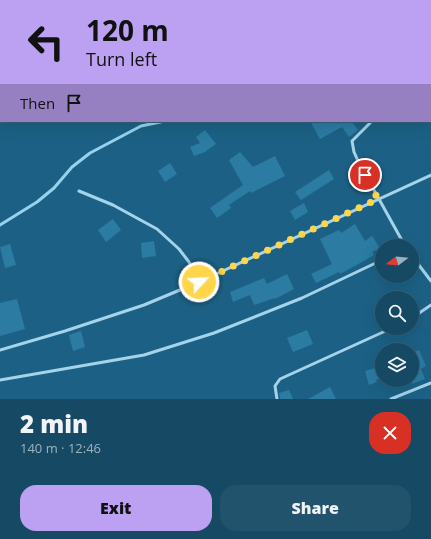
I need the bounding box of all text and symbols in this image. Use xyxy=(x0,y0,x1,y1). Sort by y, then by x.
text: 120 m xyxy=(86,11,169,49)
icon: left xyxy=(20,16,72,68)
text: Turn left xyxy=(86,47,157,71)
icon: arrive xyxy=(63,92,85,114)
text: Then xyxy=(20,93,55,113)
pin xyxy=(348,158,382,192)
icon: arrive xyxy=(354,164,376,186)
north arrow xyxy=(375,239,419,283)
map controls xyxy=(375,239,419,387)
position arrow xyxy=(178,261,220,303)
button: search xyxy=(375,291,419,335)
button: layers xyxy=(375,343,419,387)
text: 2 min xyxy=(20,407,88,440)
button: close xyxy=(369,412,411,454)
text: 140 m · 12:46 xyxy=(20,439,101,457)
button: Exit xyxy=(20,485,212,531)
button: Share xyxy=(220,485,411,531)

